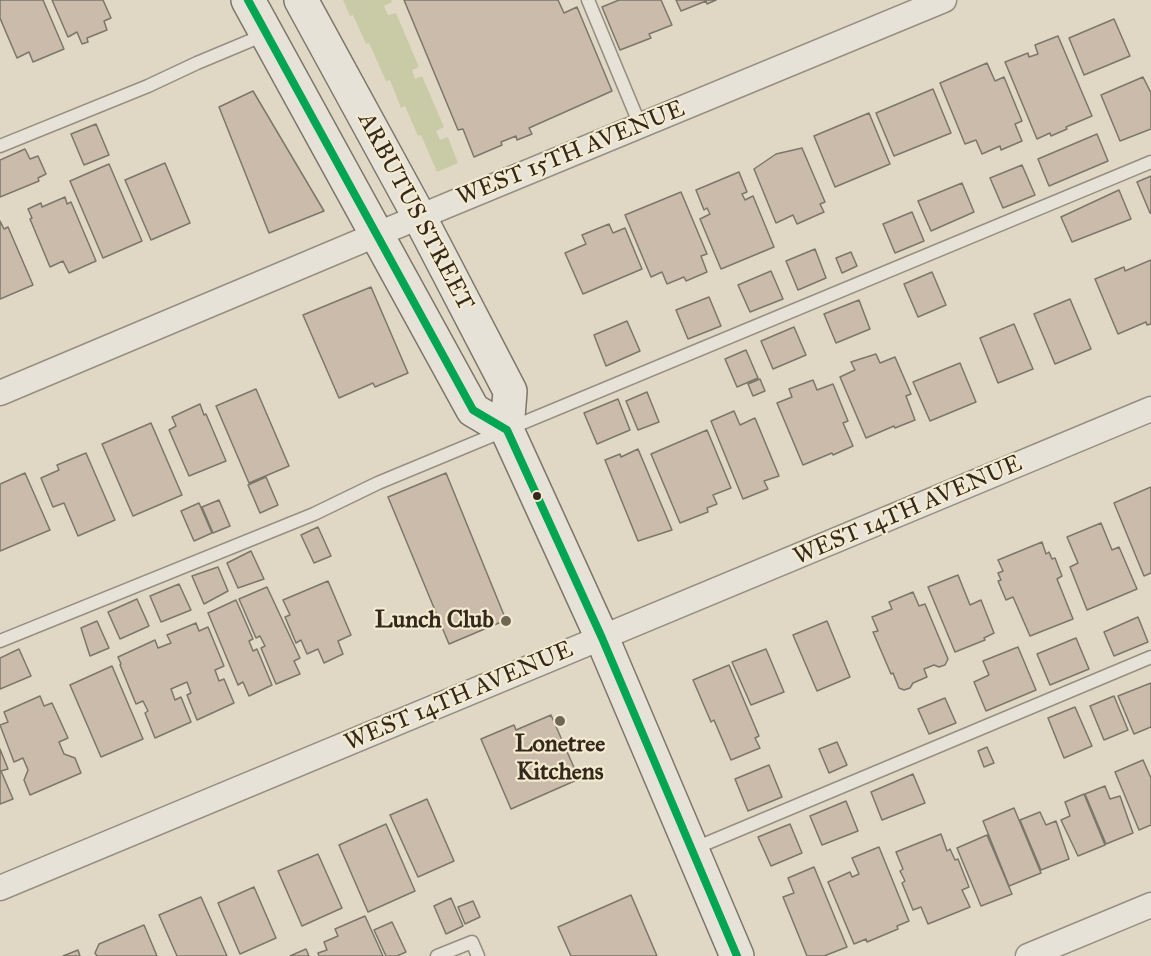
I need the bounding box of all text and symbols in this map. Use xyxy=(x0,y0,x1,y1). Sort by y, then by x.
street label: WEST 15TH AVENUE xyxy=(453,95,689,213)
street label: ARBUTUS STREET xyxy=(351,108,479,316)
street label: WEST 14TH AVENUE xyxy=(789,450,1027,572)
unlabelled marker xyxy=(531,490,543,502)
place label: Lunch Club xyxy=(375,607,494,635)
marker: Lunch Club xyxy=(499,614,513,628)
street label: WEST 14TH AVENUE xyxy=(340,636,578,758)
marker: Lonetree Kitchens xyxy=(553,714,567,728)
place label: Lonetree Kitchens xyxy=(515,731,605,787)

